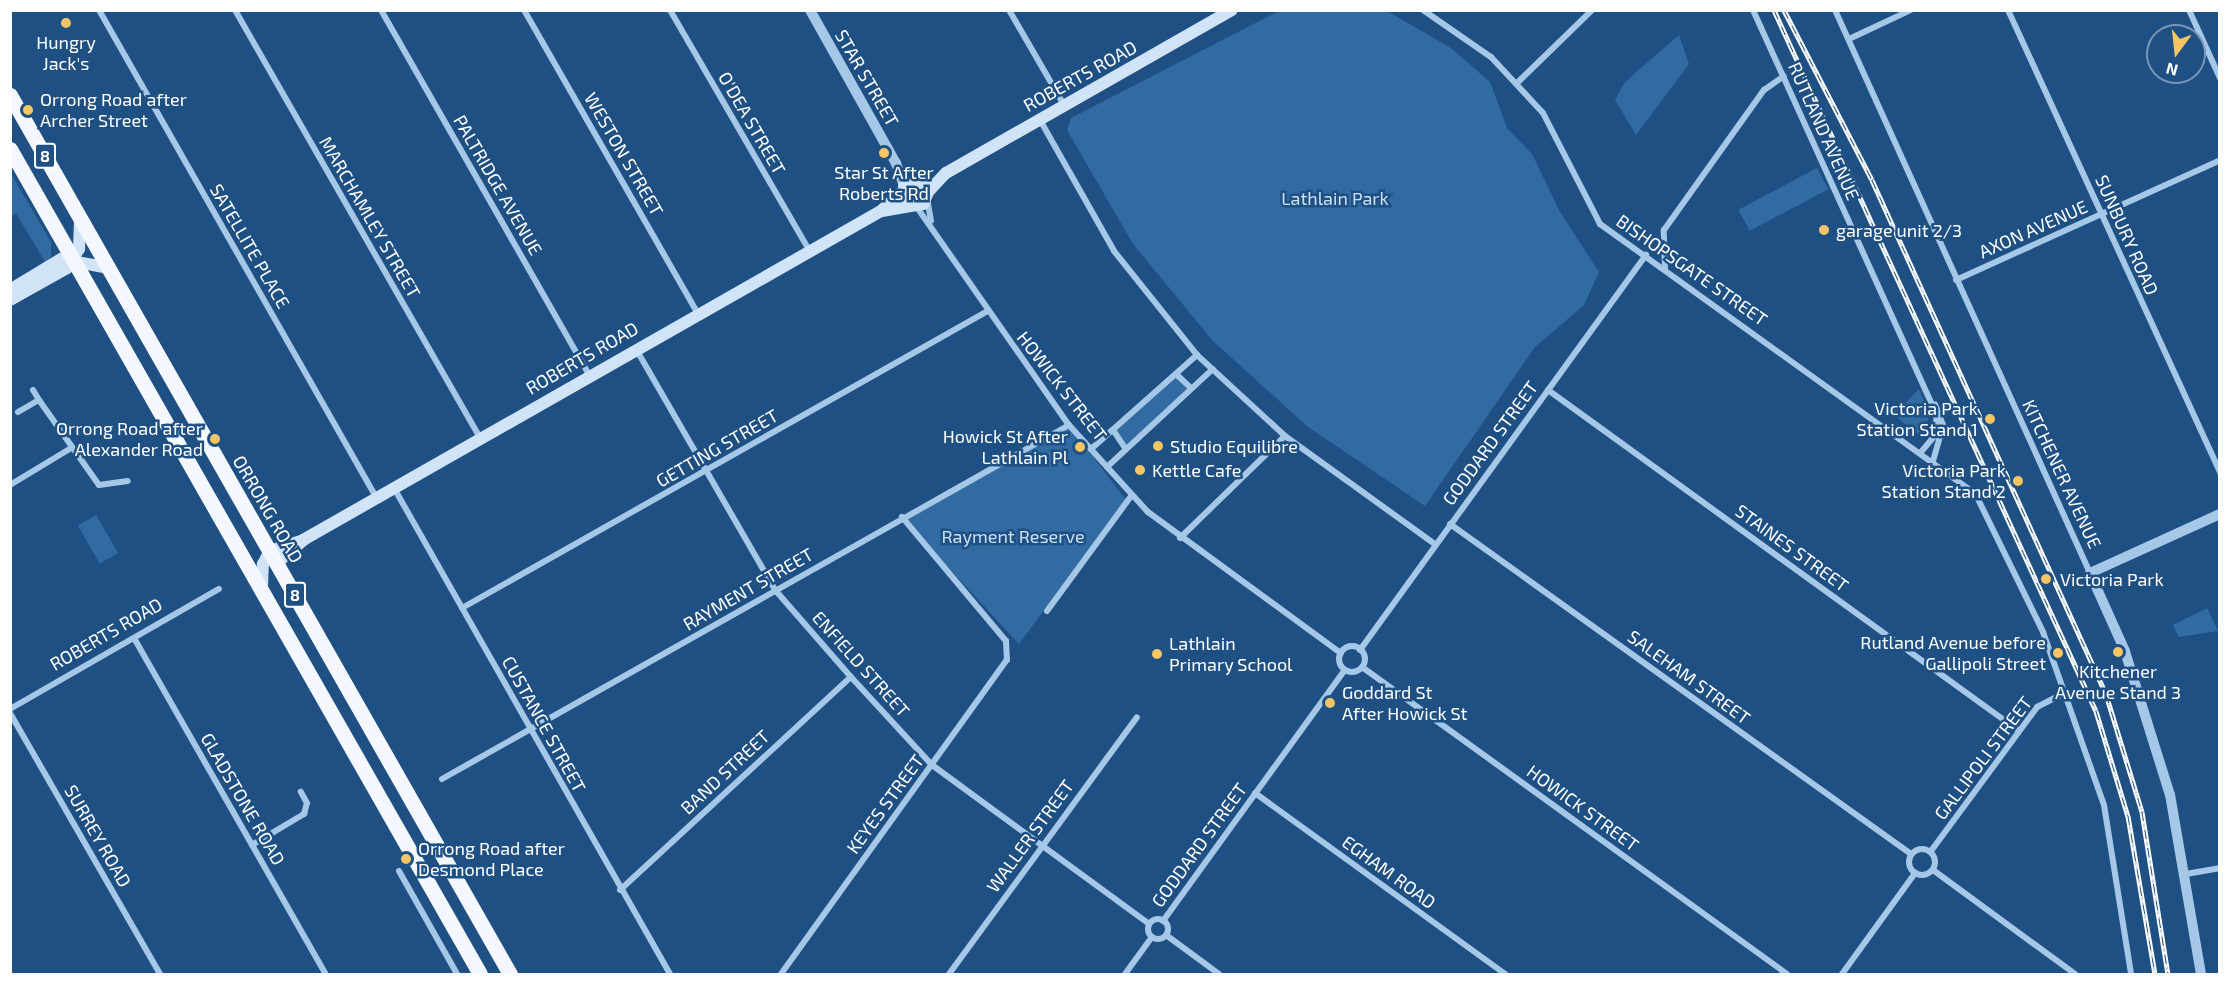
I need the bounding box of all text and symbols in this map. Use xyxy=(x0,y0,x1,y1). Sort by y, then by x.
marker: Hungry Jack's xyxy=(59,16,73,30)
north arrow xyxy=(2146,24,2206,84)
street label: STAR STREET xyxy=(831,26,903,130)
place label: Hungry Jack's xyxy=(36,32,96,74)
street label: ROBERTS ROAD xyxy=(1020,36,1140,116)
street label: RUTLAND AVENUE xyxy=(1784,59,1864,203)
text: N xyxy=(2164,59,2180,81)
street label: O'DEA STREET xyxy=(714,68,790,178)
place label: Orrong Road after Archer Street xyxy=(40,89,187,132)
street label: WESTON STREET xyxy=(580,89,668,219)
marker: Orrong Road after Archer Street xyxy=(21,103,35,117)
street label: PALTRIDGE AVENUE xyxy=(449,111,547,259)
street label: MARCHAMLEY STREET xyxy=(315,132,425,302)
road number: 8 xyxy=(33,143,57,169)
marker: Star St After Roberts Rd xyxy=(877,146,891,160)
place label: Star St After Roberts Rd xyxy=(834,162,934,204)
street label: SUNBURY ROAD xyxy=(2091,172,2163,298)
street label: SATELLITE PLACE xyxy=(206,180,294,312)
park label: Lathlain Park xyxy=(1281,187,1389,209)
street label: AXON AVENUE xyxy=(1975,195,2091,263)
street label: BISHOPSGATE STREET xyxy=(1612,210,1772,330)
place label: garage unit 2/3 xyxy=(1836,219,1962,241)
marker: garage unit 2/3 xyxy=(1817,223,1831,237)
street label: ROBERTS ROAD xyxy=(522,317,642,399)
street label: HOWICK STREET xyxy=(1013,327,1111,445)
street label: GODDARD STREET xyxy=(1438,377,1542,509)
street label: KITCHENER AVENUE xyxy=(2018,396,2106,552)
place label: Victoria Park Station Stand 1 xyxy=(1857,398,1978,440)
street label: GETTING STREET xyxy=(652,404,782,492)
marker: Victoria Park Station Stand 1 xyxy=(1983,412,1997,426)
place label: Orrong Road after Alexander Road xyxy=(56,418,203,460)
place label: Howick St After Lathlain Pl xyxy=(942,426,1068,468)
marker: Orrong Road after Alexander Road xyxy=(208,432,222,446)
place label: Studio Equilibre xyxy=(1170,435,1298,457)
marker: Studio Equilibre xyxy=(1151,439,1165,453)
marker: Howick St After Lathlain Pl xyxy=(1073,440,1087,454)
street label: ORRONG ROAD xyxy=(229,451,307,567)
place label: Kettle Cafe xyxy=(1152,459,1241,481)
place label: Victoria Park Station Stand 2 xyxy=(1882,460,2006,502)
marker: Kettle Cafe xyxy=(1133,463,1147,477)
marker: Victoria Park Station Stand 2 xyxy=(2011,474,2025,488)
street label: STAINES STREET xyxy=(1731,500,1853,596)
park label: Rayment Reserve xyxy=(941,525,1085,547)
street label: RAYMENT STREET xyxy=(679,543,817,635)
place label: Victoria Park xyxy=(2060,568,2164,590)
marker: Victoria Park xyxy=(2037,570,2055,588)
road number: 8 xyxy=(283,582,307,608)
street label: ROBERTS ROAD xyxy=(46,593,166,675)
street label: ENFIELD STREET xyxy=(808,607,914,721)
street label: SALEHAM STREET xyxy=(1624,625,1754,729)
place label: Rutland Avenue before Gallipoli Street xyxy=(1860,632,2046,674)
place label: Lathlain Primary School xyxy=(1169,633,1293,676)
marker: Kitchener Avenue Stand 3 xyxy=(2111,645,2125,659)
marker: Rutland Avenue before Gallipoli Street xyxy=(2051,646,2065,660)
marker: Lathlain Primary School xyxy=(1150,647,1164,661)
street label: CUSTANCE STREET xyxy=(498,652,590,796)
place label: Kitchener Avenue Stand 3 xyxy=(2055,661,2181,704)
place label: Goddard St After Howick St xyxy=(1342,682,1468,724)
street label: GALLIPOLI STREET xyxy=(1930,692,2036,824)
marker: Goddard St After Howick St xyxy=(1323,696,1337,710)
street label: BAND STREET xyxy=(676,725,774,819)
street label: GLADSTONE ROAD xyxy=(196,729,290,869)
street label: KEYES STREET xyxy=(842,750,928,858)
street label: HOWICK STREET xyxy=(1523,760,1643,856)
street label: WALLER STREET xyxy=(982,775,1078,897)
street label: GODDARD STREET xyxy=(1147,779,1251,911)
street label: SURREY ROAD xyxy=(60,781,136,891)
street label: EGHAM ROAD xyxy=(1338,831,1440,913)
place label: Orrong Road after Desmond Place xyxy=(418,838,565,880)
marker: Orrong Road after Desmond Place xyxy=(399,852,413,866)

